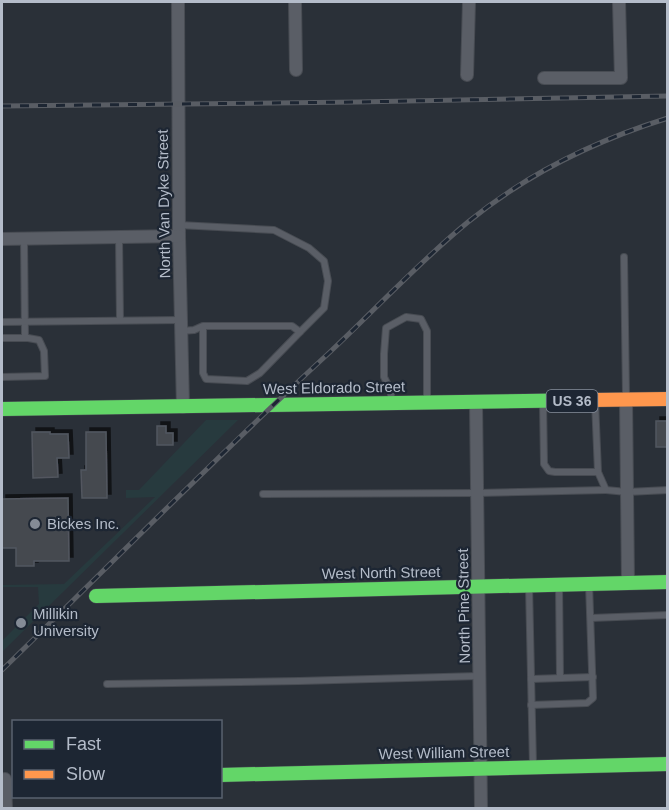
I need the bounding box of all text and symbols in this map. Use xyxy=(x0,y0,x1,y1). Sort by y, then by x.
street label: North Van Dyke Street xyxy=(154,129,173,279)
street label: West Eldorado Street xyxy=(263,378,406,397)
road number: US 36 xyxy=(546,390,598,412)
place label: Bickes Inc. xyxy=(47,515,120,532)
marker: Bickes Inc. xyxy=(28,517,42,531)
street label: North Pine Street xyxy=(454,548,473,664)
street label: West North Street xyxy=(321,563,441,582)
place label: Millikin University xyxy=(33,605,99,639)
marker: Millikin University xyxy=(14,616,28,630)
legend xyxy=(12,720,222,798)
text: Fast xyxy=(66,734,101,754)
street label: West William Street xyxy=(379,743,510,762)
text: Slow xyxy=(66,764,106,784)

